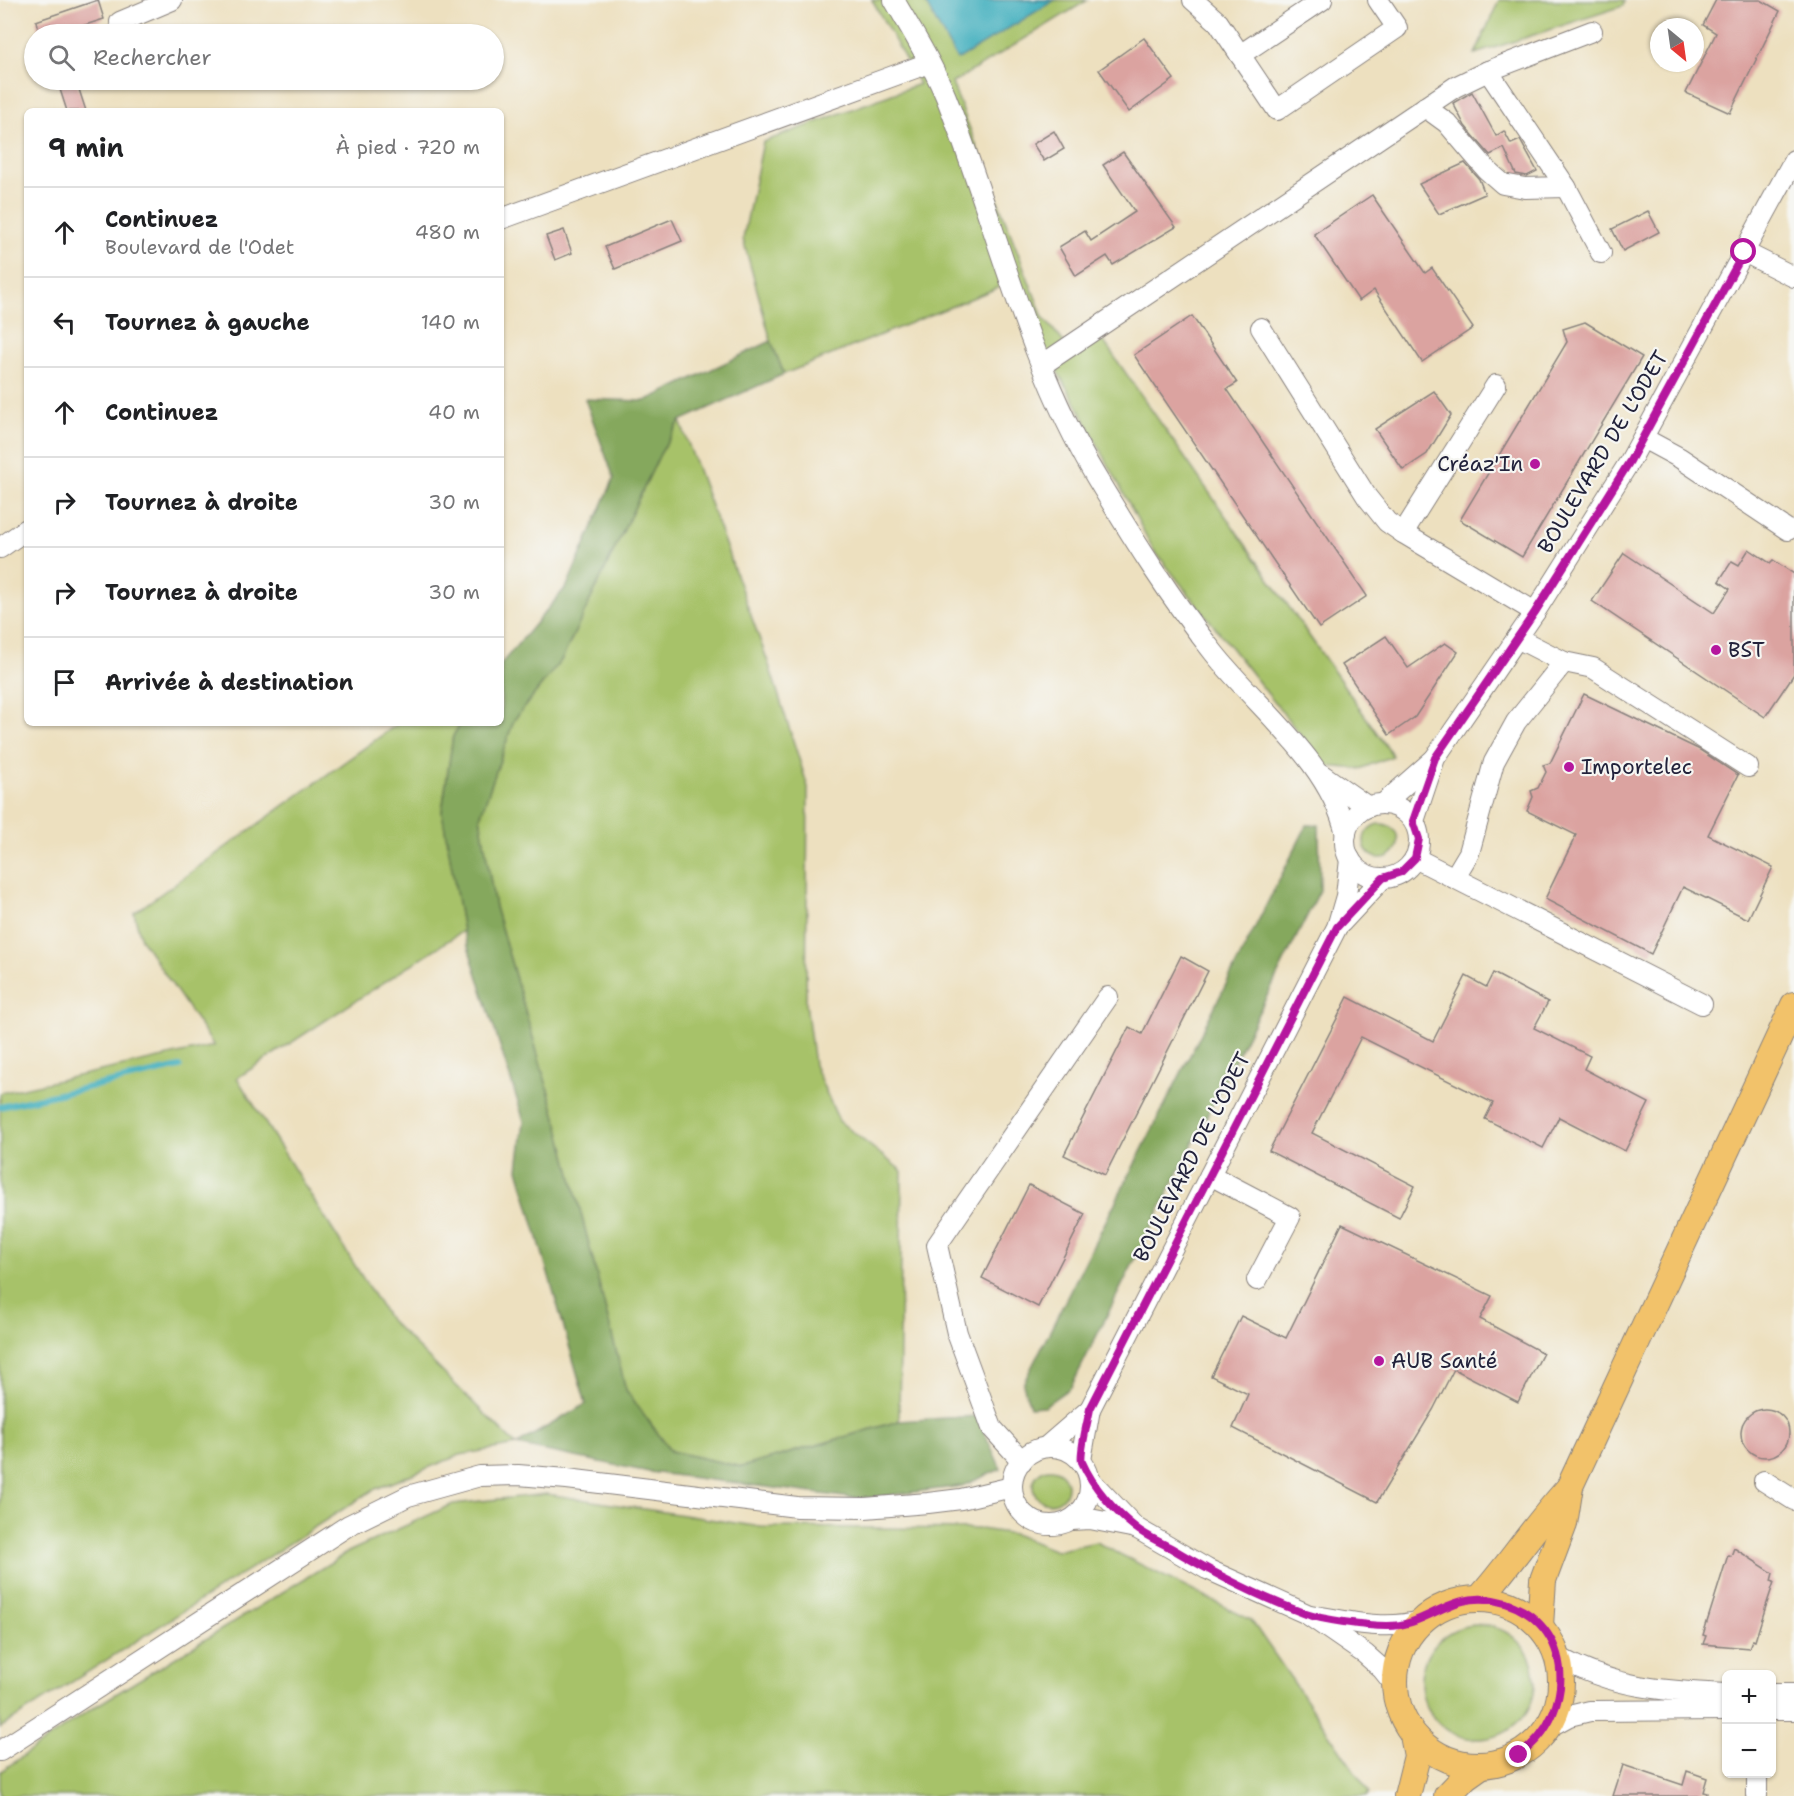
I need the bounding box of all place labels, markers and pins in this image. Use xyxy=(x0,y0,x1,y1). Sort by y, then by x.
place label: Créaz'In xyxy=(1437,450,1523,478)
marker: Créaz'In xyxy=(1528,457,1542,471)
place label: BST xyxy=(1728,636,1765,664)
marker: BST xyxy=(1709,643,1723,657)
place label: Importelec xyxy=(1581,753,1692,781)
marker: Importelec xyxy=(1562,760,1576,774)
place label: AUB Santé xyxy=(1391,1347,1498,1375)
marker: AUB Santé xyxy=(1372,1354,1386,1368)

